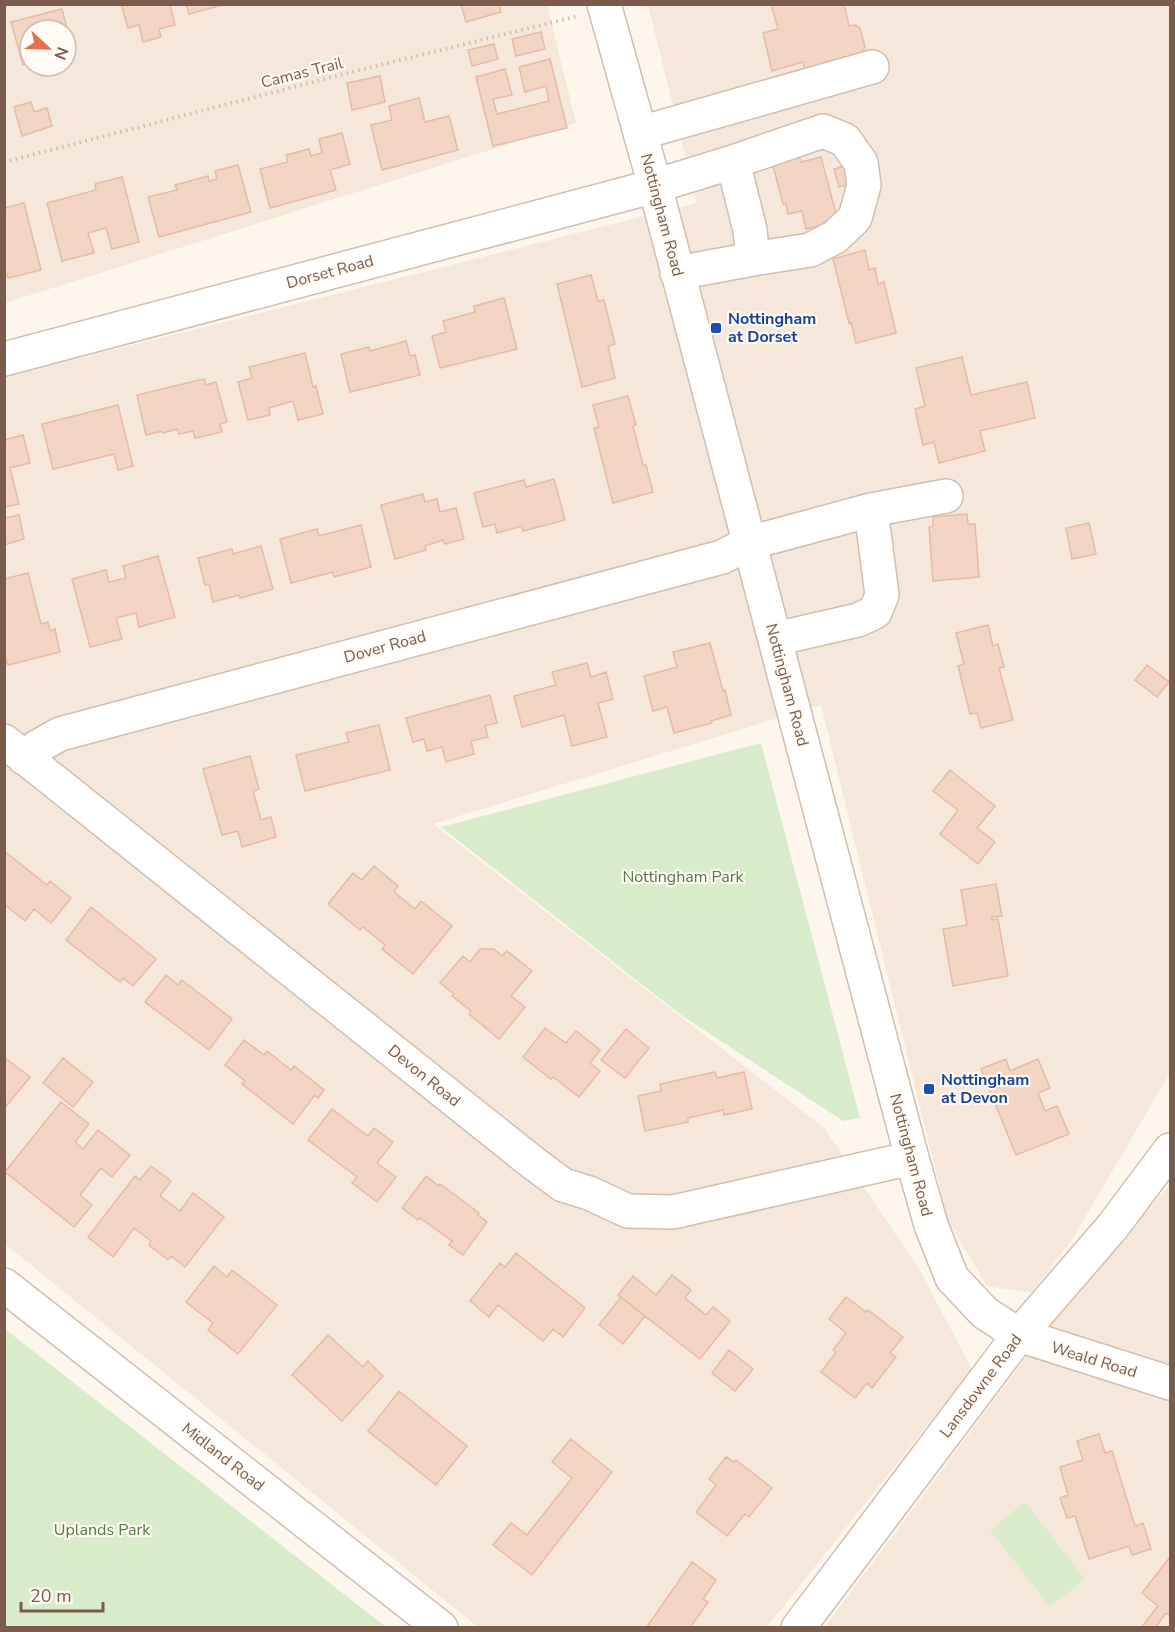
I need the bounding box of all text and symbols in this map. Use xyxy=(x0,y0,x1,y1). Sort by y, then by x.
north arrow xyxy=(18,18,78,78)
text: N xyxy=(49,44,73,63)
street label: Camas Trail xyxy=(259,52,346,94)
street label: Nottingham Road xyxy=(635,151,689,279)
street label: Dorset Road xyxy=(284,250,376,294)
place label: Nottingham at Dorset xyxy=(728,308,816,348)
marker: Nottingham at Dorset xyxy=(709,321,723,335)
street label: Nottingham Road xyxy=(760,621,814,749)
street label: Dover Road xyxy=(341,625,429,669)
park label: Nottingham Park xyxy=(622,866,745,888)
street label: Devon Road xyxy=(383,1040,465,1112)
place label: Nottingham at Devon xyxy=(941,1069,1029,1109)
marker: Nottingham at Devon xyxy=(922,1082,936,1096)
street label: Nottingham Road xyxy=(884,1091,938,1219)
street label: Lansdowne Road xyxy=(935,1330,1027,1442)
street label: Weald Road xyxy=(1048,1336,1140,1384)
street label: Midland Road xyxy=(177,1418,269,1496)
park label: Uplands Park xyxy=(54,1519,151,1541)
scale bar xyxy=(21,1575,104,1613)
text: 20 m xyxy=(30,1584,72,1608)

